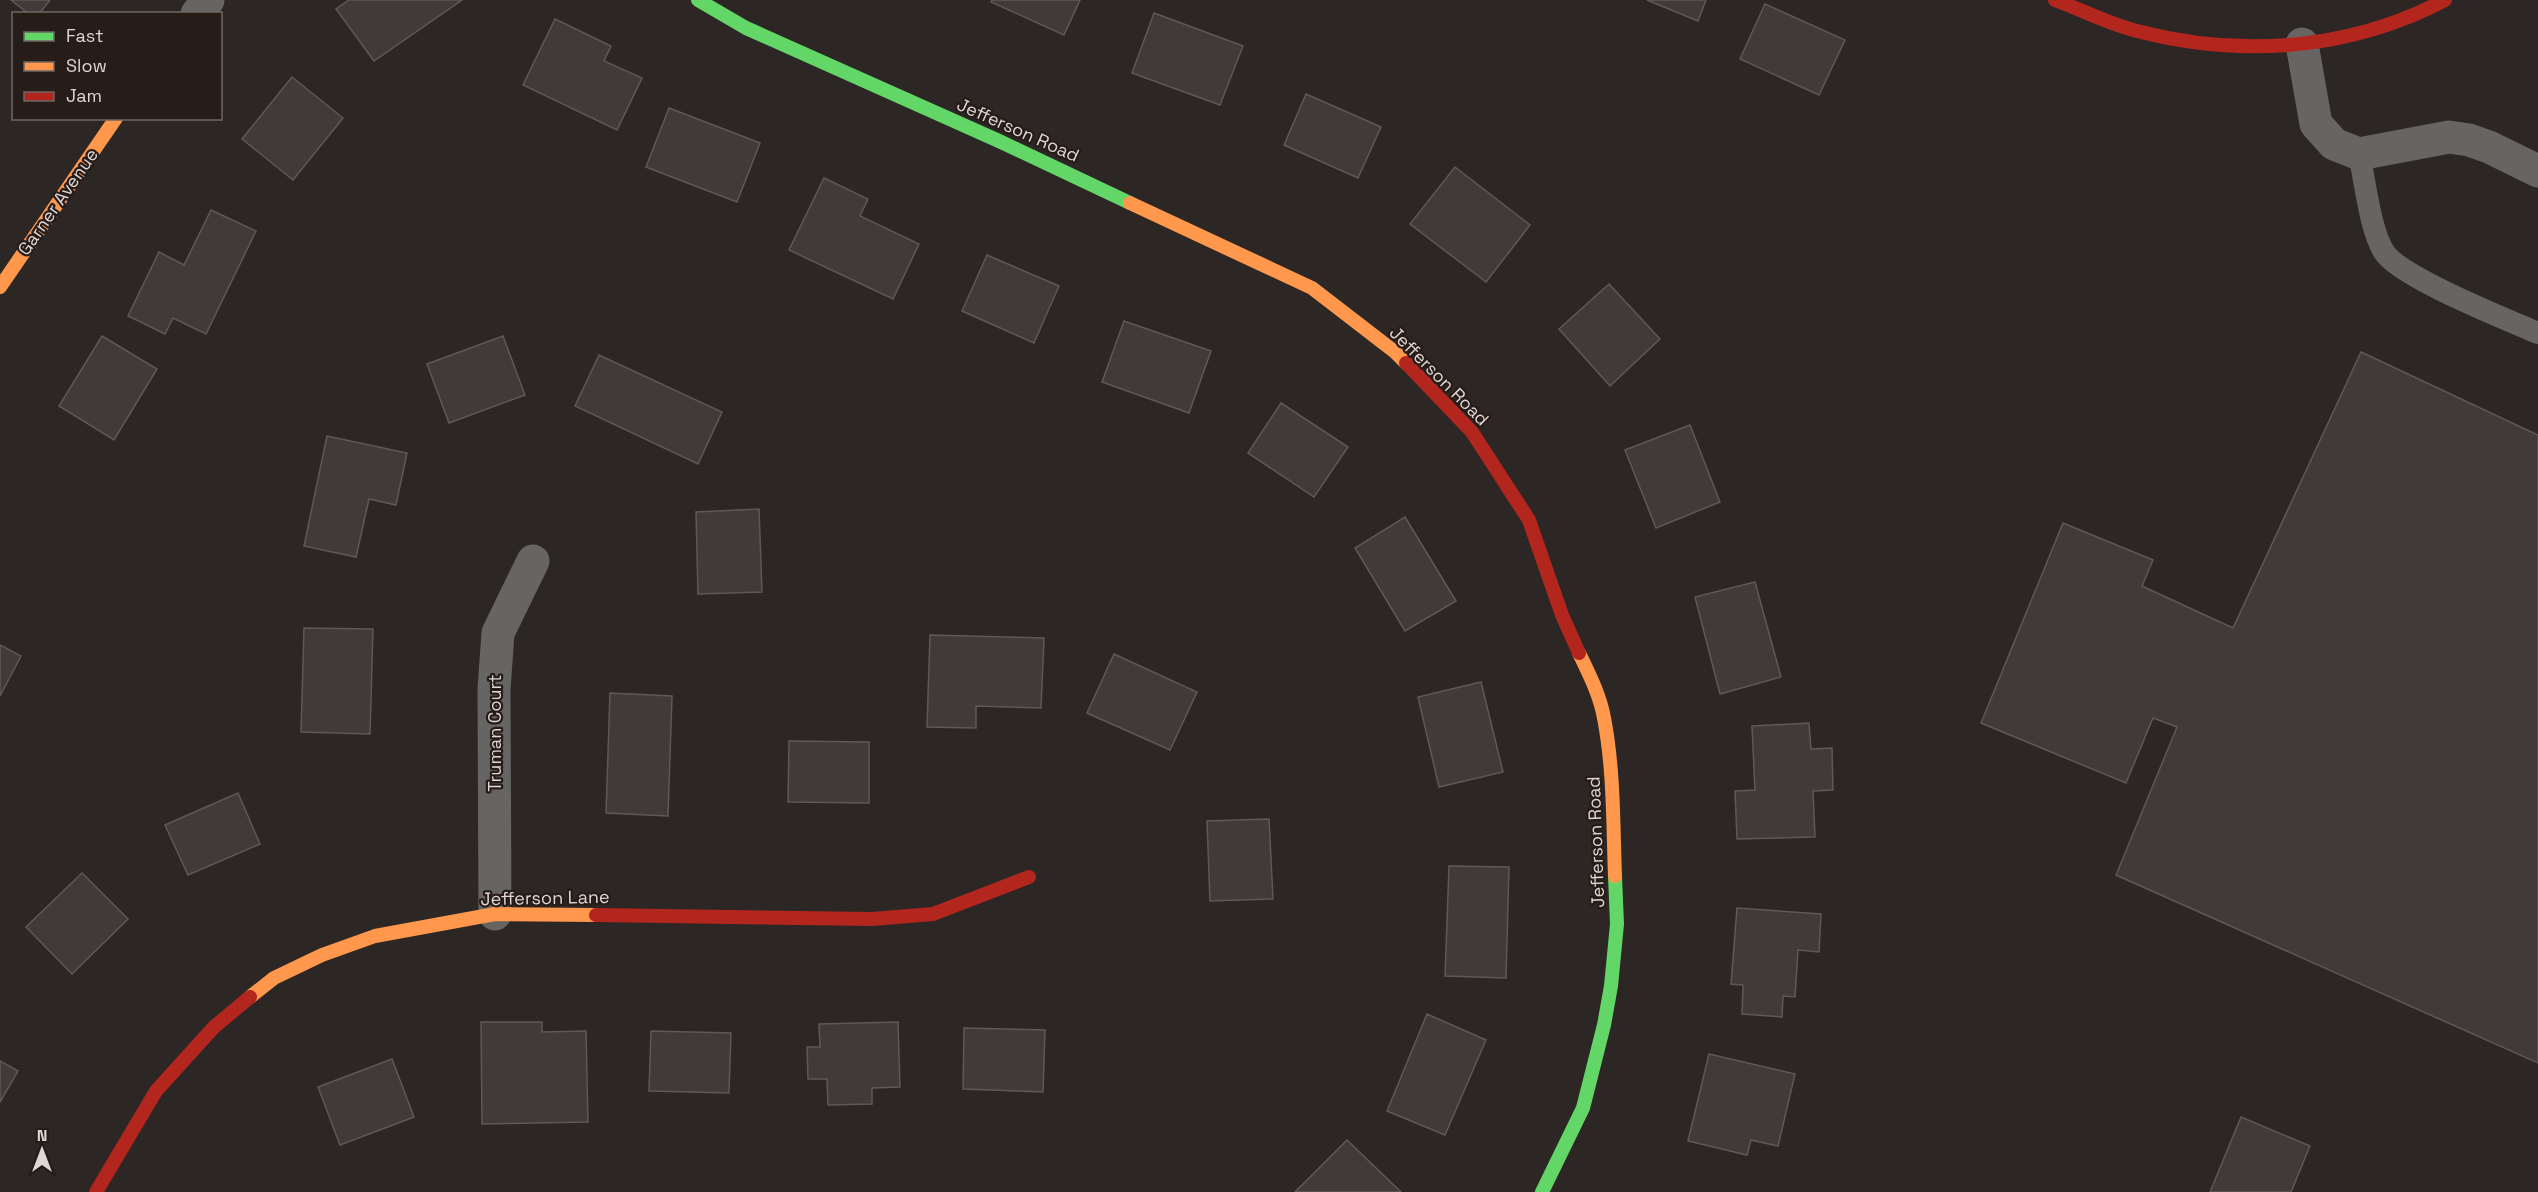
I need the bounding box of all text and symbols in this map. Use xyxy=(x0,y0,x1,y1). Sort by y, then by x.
legend xyxy=(12,12,222,120)
text: Fast xyxy=(66,24,103,47)
text: Slow xyxy=(66,54,107,77)
text: Jam xyxy=(66,84,102,107)
street label: Jefferson Road xyxy=(953,92,1083,167)
street label: Garner Avenue xyxy=(12,144,103,260)
street label: Jefferson Road xyxy=(1385,321,1494,430)
street label: Truman Court xyxy=(483,674,506,792)
street label: Jefferson Road xyxy=(1582,776,1609,908)
street label: Jefferson Lane xyxy=(480,885,610,910)
north arrow xyxy=(12,1120,72,1180)
text: N xyxy=(37,1125,47,1146)

